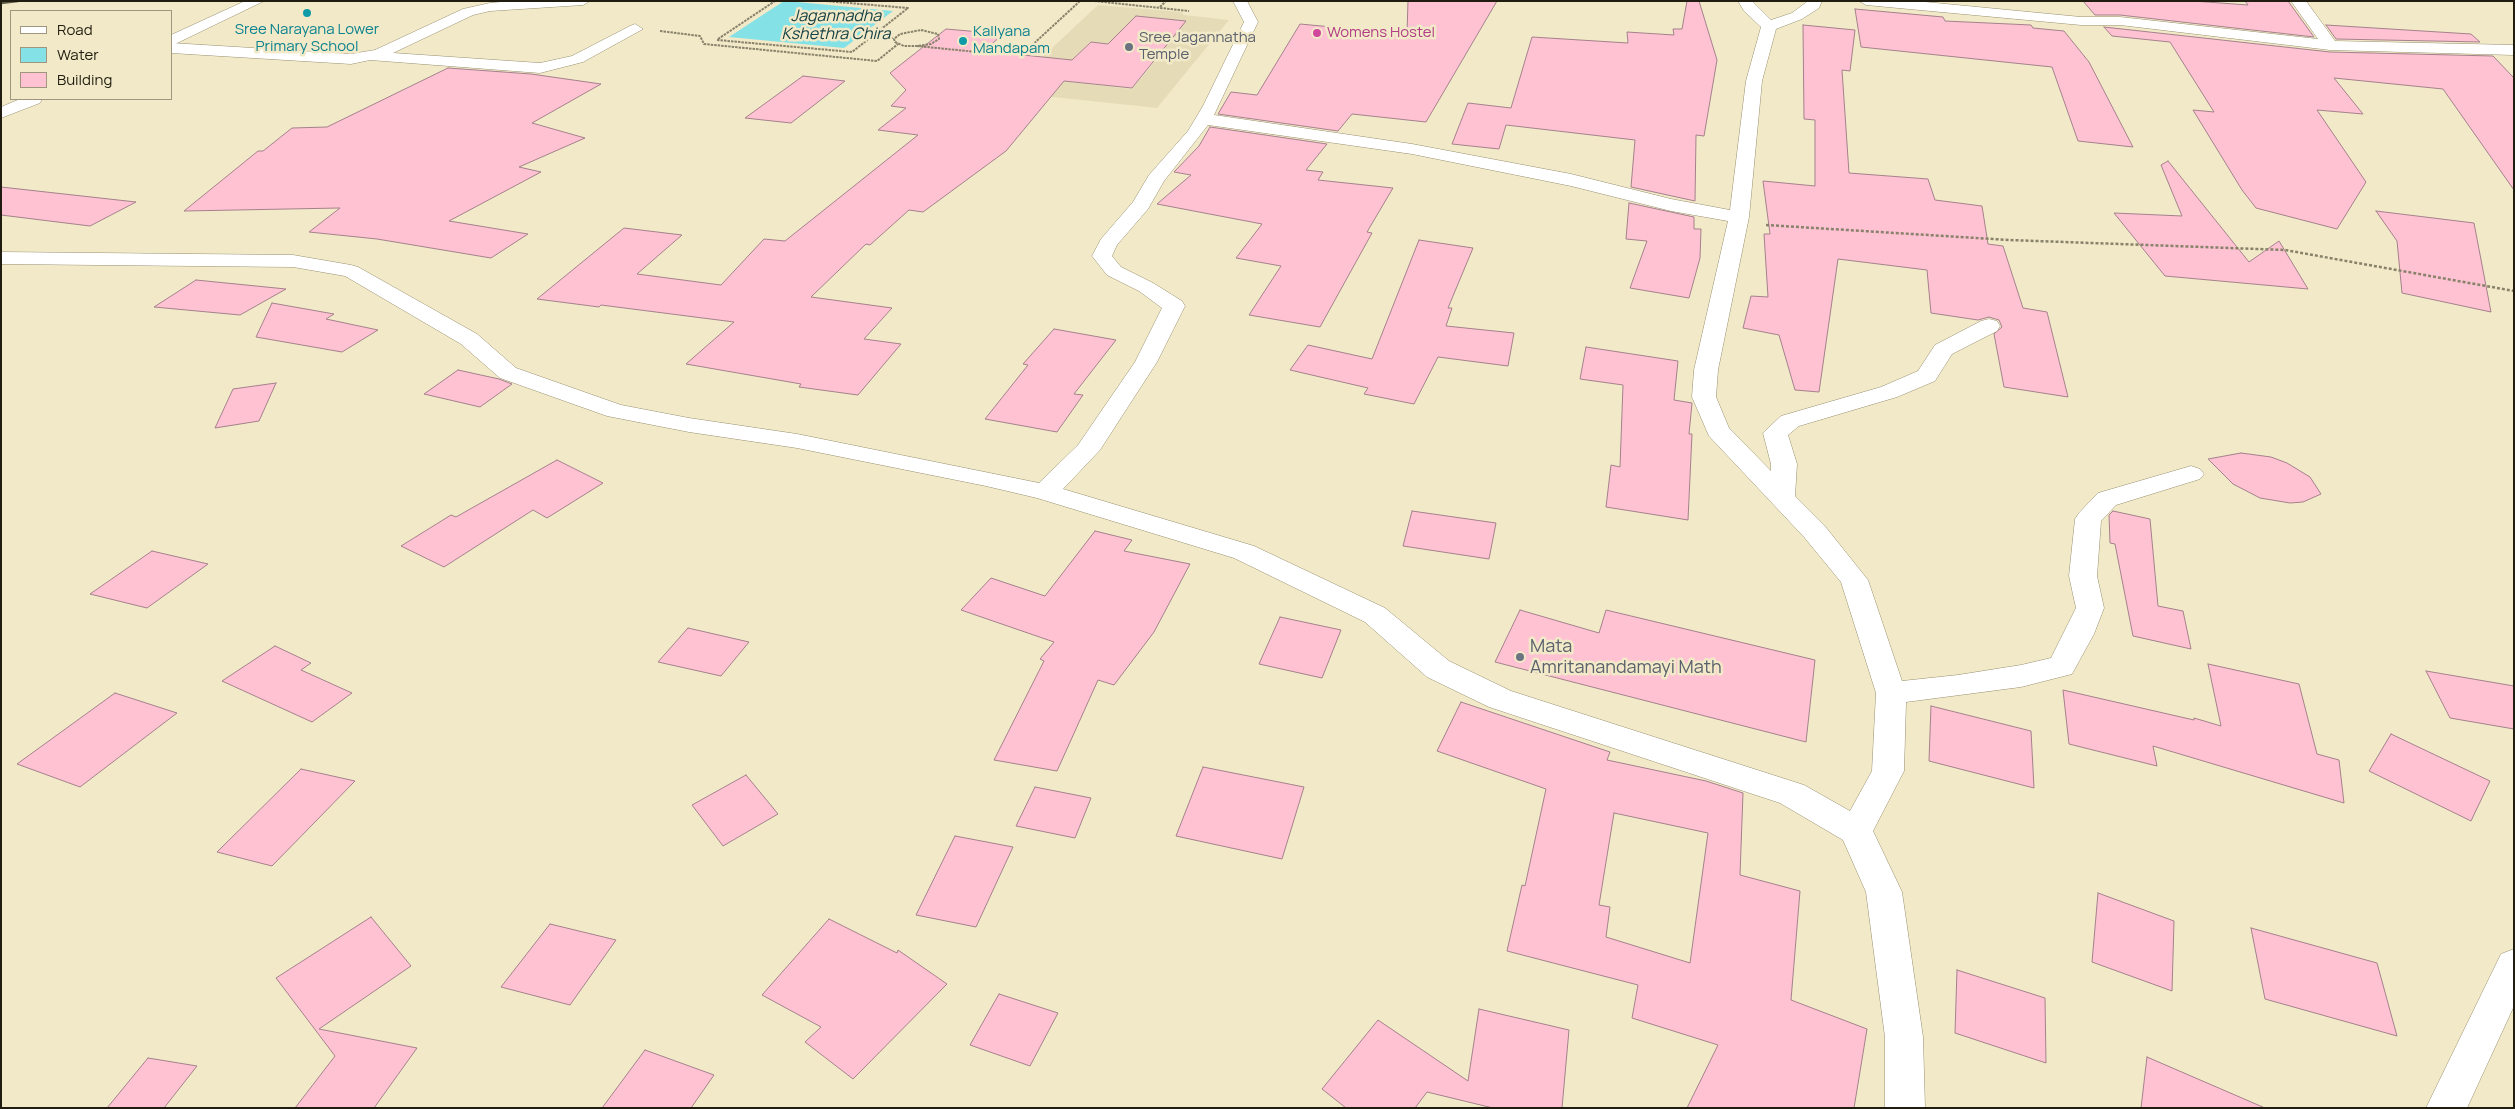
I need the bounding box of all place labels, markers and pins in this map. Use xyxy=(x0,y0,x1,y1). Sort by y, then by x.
marker: Sree Narayana Lower Primary School xyxy=(301,7,313,19)
place label: Sree Narayana Lower Primary School xyxy=(235,21,379,56)
place label: Kallyana Mandapam xyxy=(973,23,1050,58)
place label: Womens Hostel xyxy=(1327,24,1435,42)
marker: Womens Hostel xyxy=(1311,27,1323,39)
place label: Sree Jagannatha Temple xyxy=(1139,29,1256,64)
marker: Kallyana Mandapam xyxy=(957,35,969,47)
marker: Sree Jagannatha Temple xyxy=(1123,41,1135,53)
place label: Mata Amritanandamayi Math xyxy=(1530,636,1722,679)
marker: Mata Amritanandamayi Math xyxy=(1514,651,1526,663)

